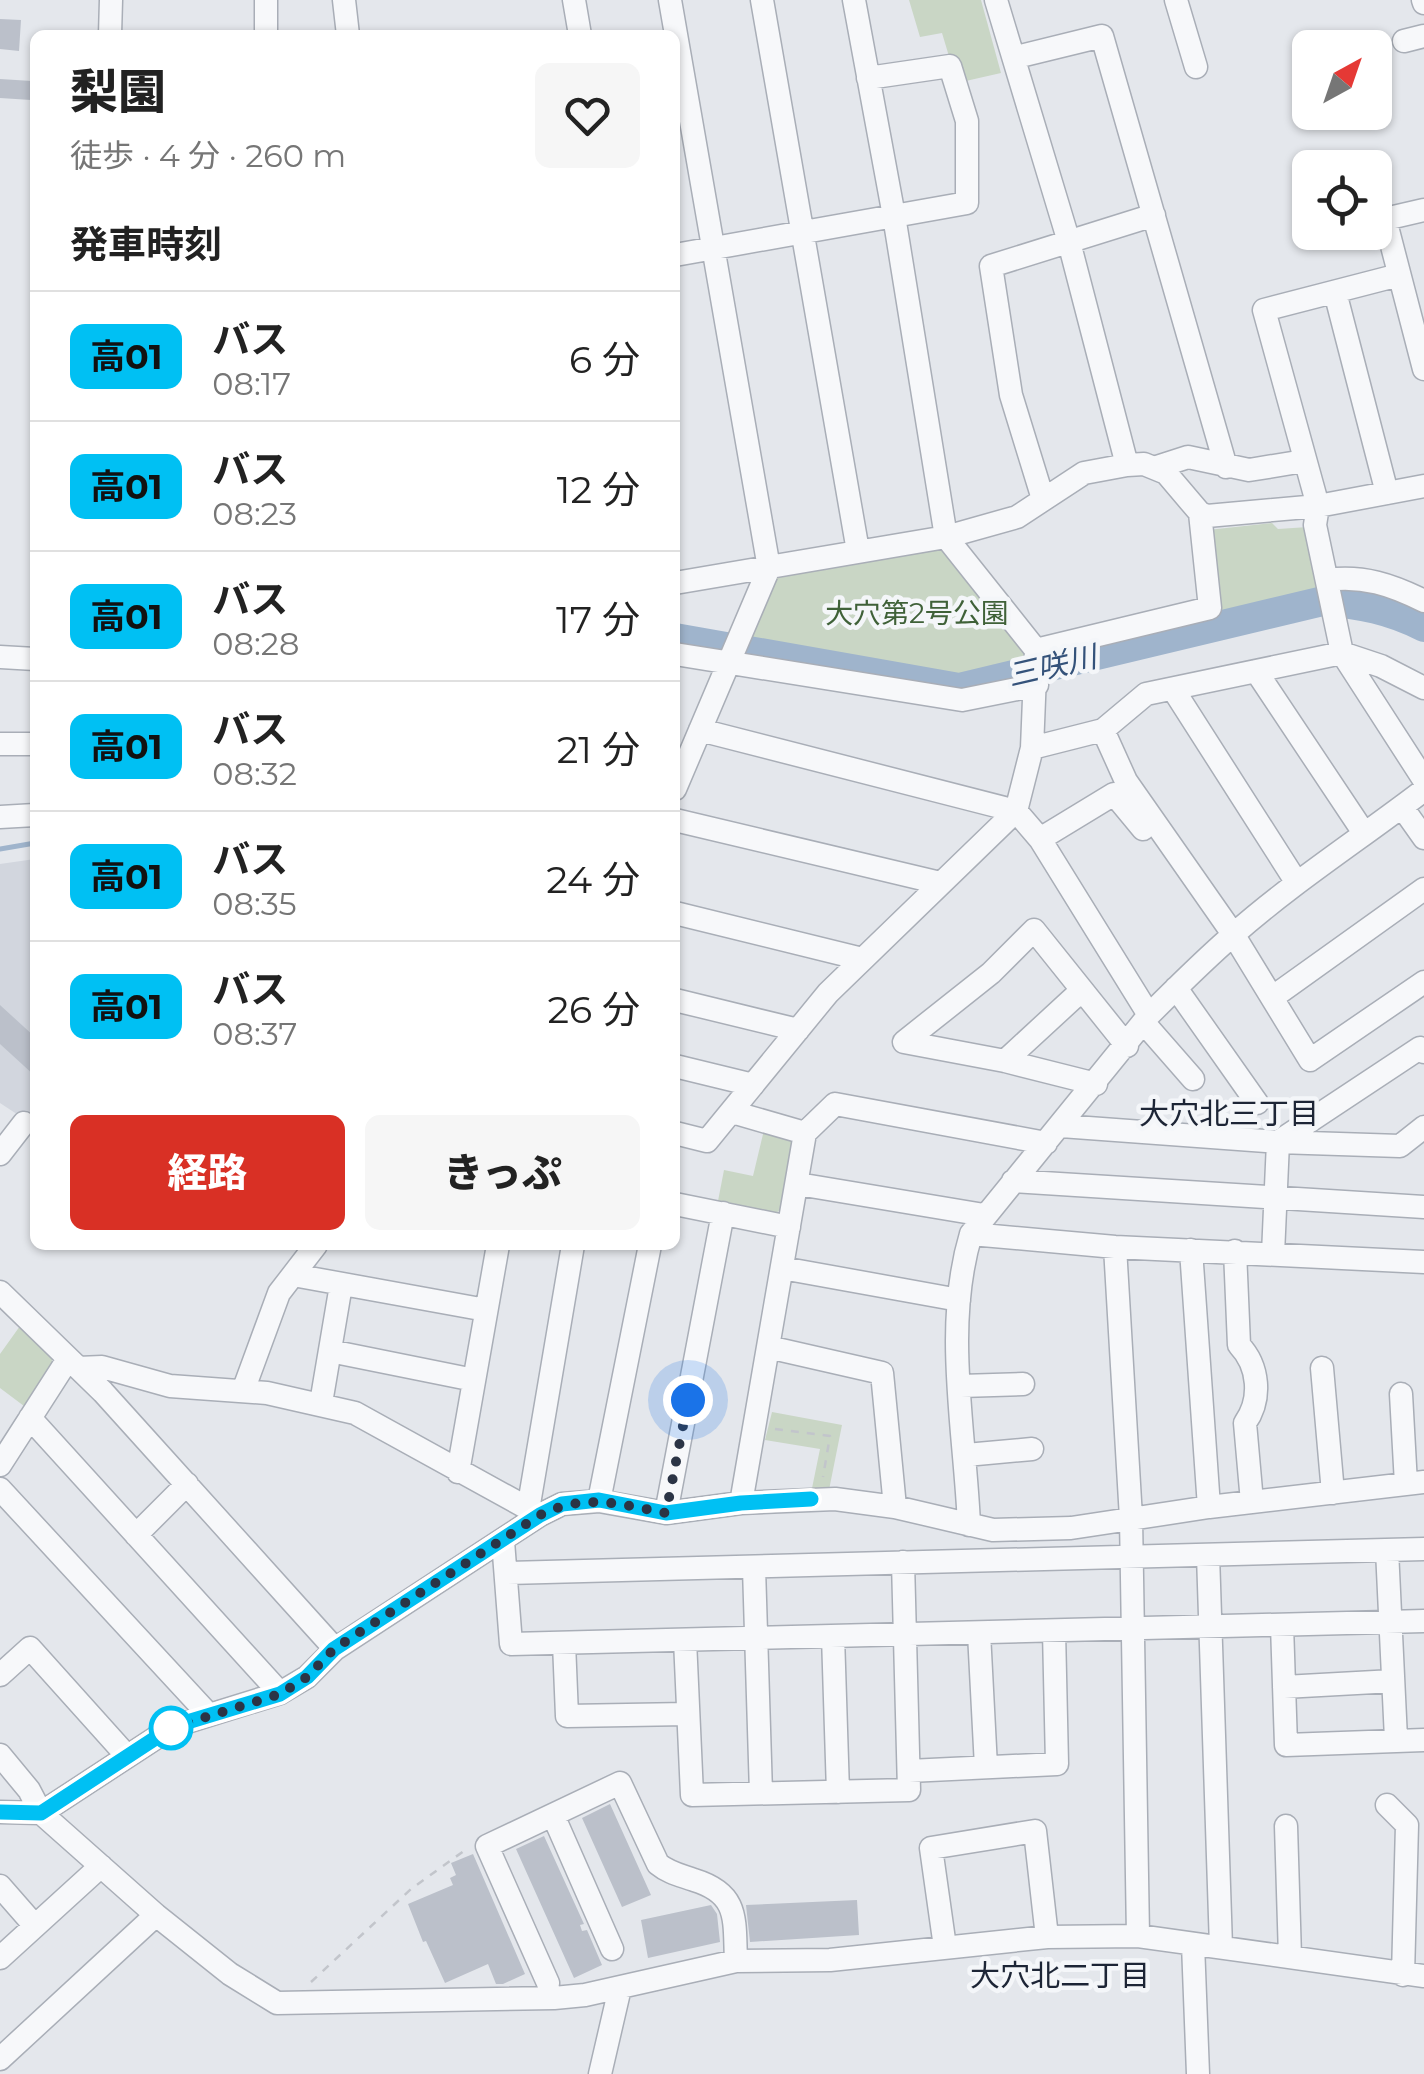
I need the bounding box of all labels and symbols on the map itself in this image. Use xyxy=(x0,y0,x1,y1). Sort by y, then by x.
north arrow xyxy=(1292,30,1392,130)
park label: 大穴第2号公園 xyxy=(825,596,1009,630)
water label: 三咲川 xyxy=(1004,637,1103,694)
district label: 大穴北三丁目 xyxy=(1139,1095,1319,1132)
your location xyxy=(663,1375,713,1425)
unlabelled marker xyxy=(150,1707,192,1749)
district label: 大穴北二丁目 xyxy=(970,1957,1150,1994)

